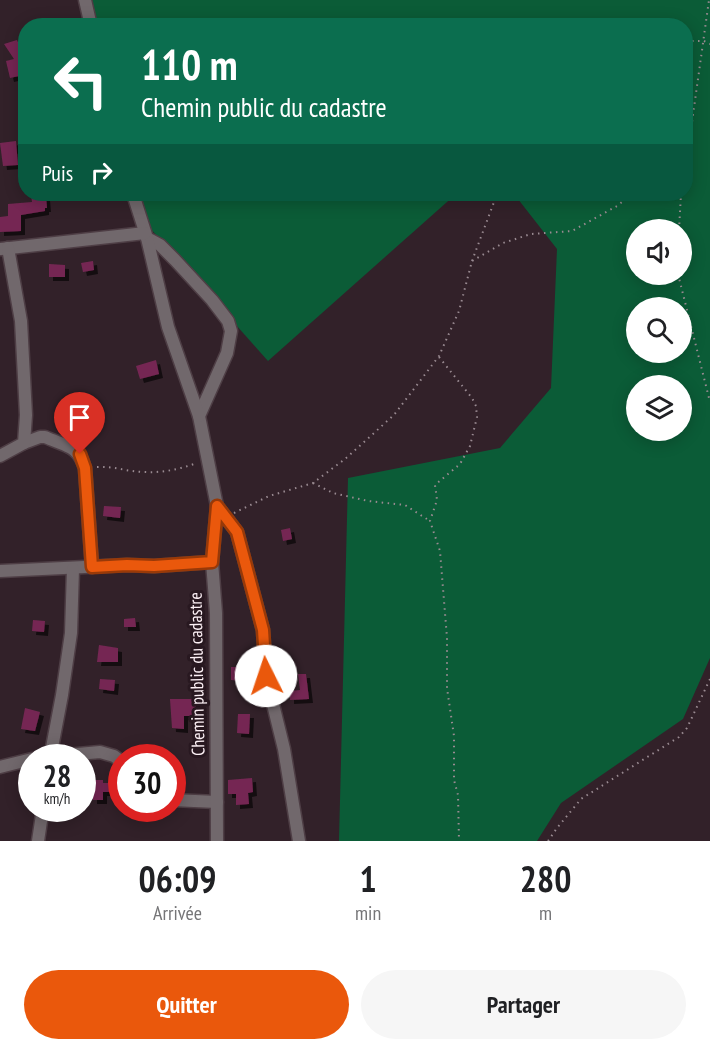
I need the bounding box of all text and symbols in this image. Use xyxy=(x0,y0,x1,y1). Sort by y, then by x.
text: 110 m xyxy=(141,37,238,92)
icon: left xyxy=(42,42,120,120)
text: Chemin public du cadastre xyxy=(141,90,387,124)
icon: right xyxy=(85,156,118,189)
text: Puis xyxy=(42,159,73,187)
map controls xyxy=(626,219,692,441)
button: sound xyxy=(626,219,692,285)
button: search xyxy=(626,297,692,363)
button: layers xyxy=(626,375,692,441)
pin xyxy=(54,392,105,454)
icon: arrive xyxy=(63,401,96,434)
street label: Chemin public du cadastre xyxy=(184,592,209,756)
position arrow xyxy=(234,644,298,708)
speed limit sign: 30 xyxy=(108,744,186,822)
text: 28 xyxy=(43,756,71,795)
text: km/h xyxy=(44,789,70,808)
text: 06:09 xyxy=(139,855,216,902)
text: 1 xyxy=(359,855,377,902)
text: 280 xyxy=(520,855,571,902)
text: Arrivée xyxy=(153,900,202,926)
text: min xyxy=(355,900,381,926)
text: m xyxy=(539,900,552,926)
button: Quitter xyxy=(24,970,349,1039)
button: Partager xyxy=(361,970,686,1039)

